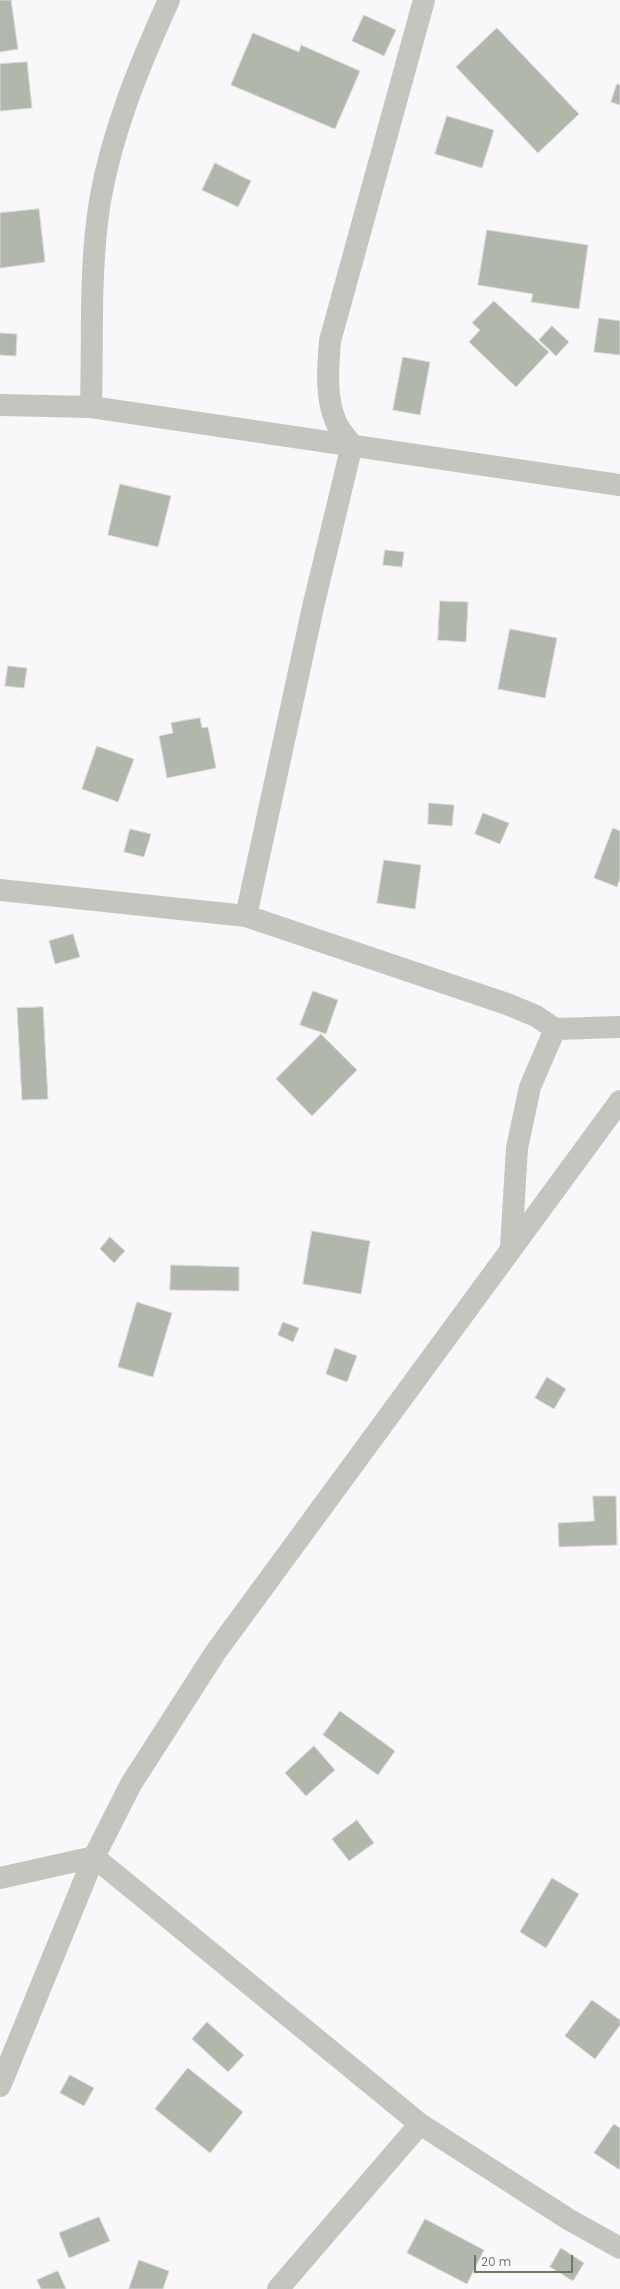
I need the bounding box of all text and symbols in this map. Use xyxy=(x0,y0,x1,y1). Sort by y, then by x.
scale bar xyxy=(476,2247,575,2273)
text: 20 m xyxy=(481,2253,511,2270)

